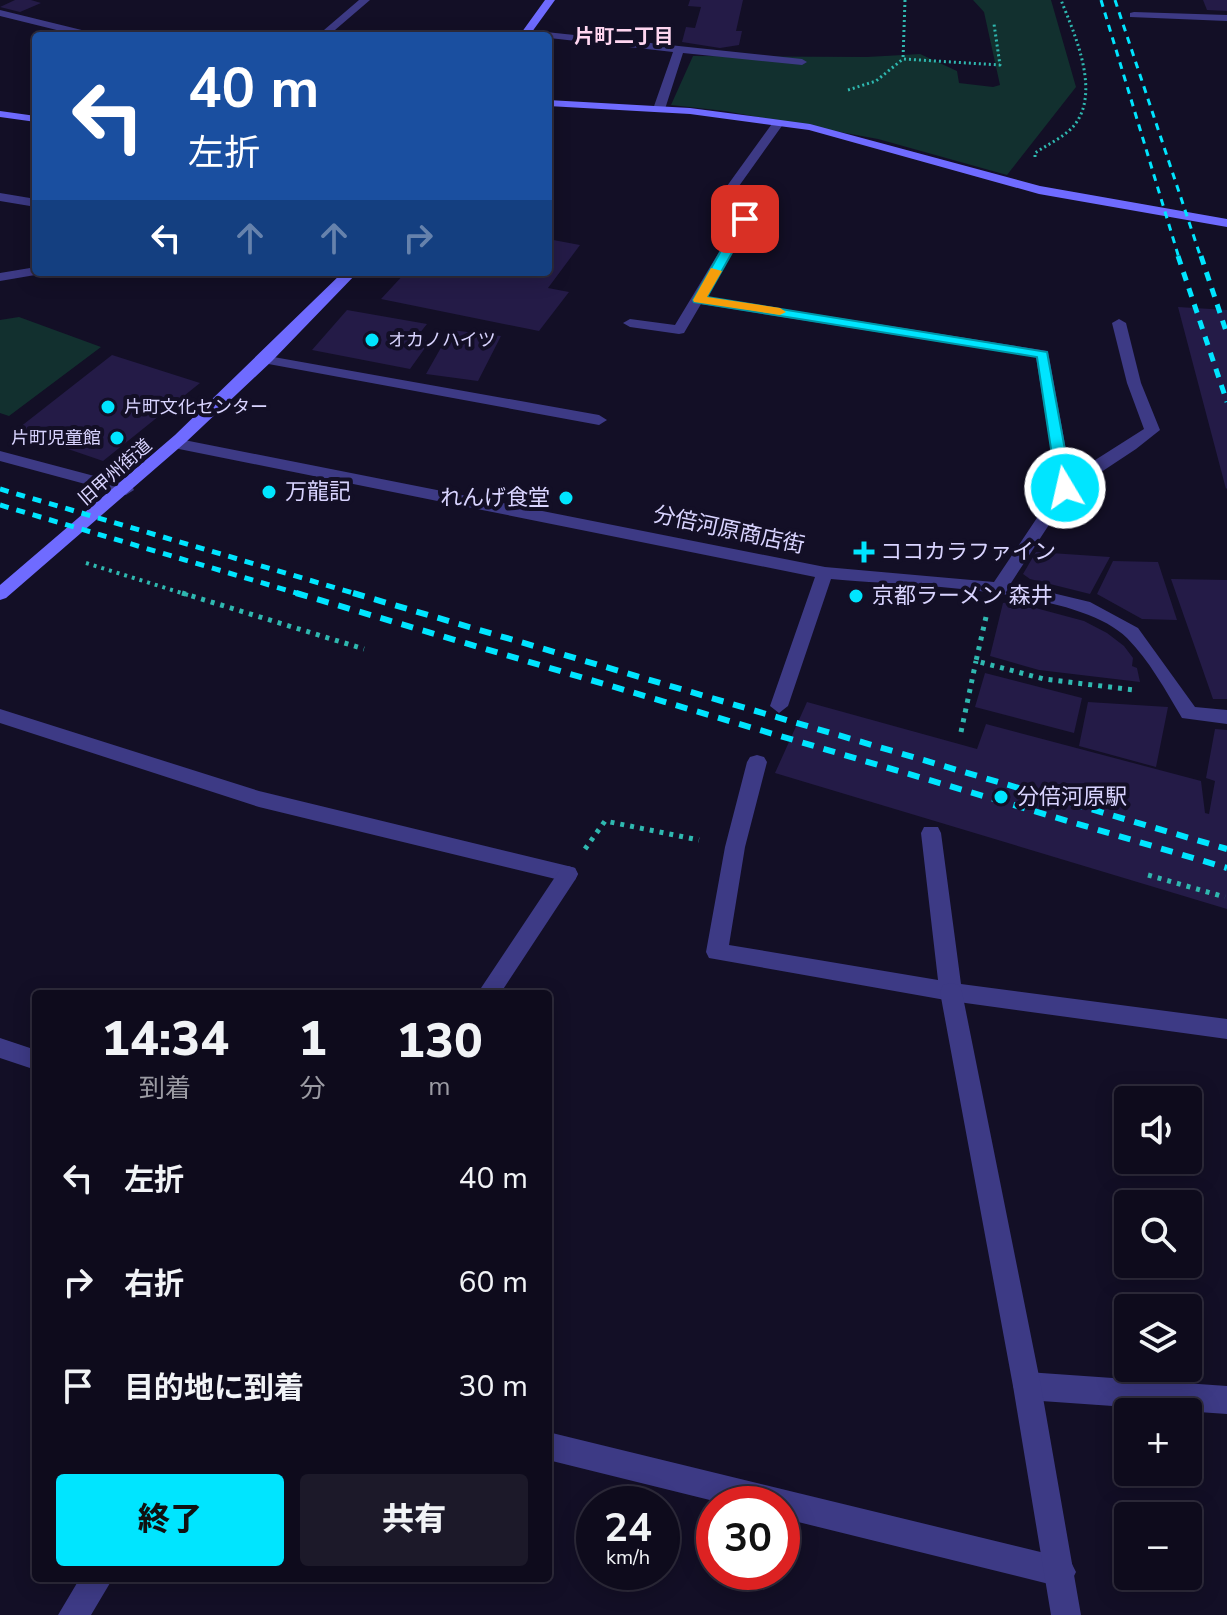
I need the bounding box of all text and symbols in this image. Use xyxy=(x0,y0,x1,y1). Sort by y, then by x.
district label: 片町二丁目 xyxy=(574,23,674,50)
text: 40 m xyxy=(188,50,319,127)
icon: left xyxy=(56,64,160,168)
text: 左折 xyxy=(188,129,260,178)
pin xyxy=(711,185,779,253)
icon: arrive xyxy=(723,197,767,241)
icon: left xyxy=(144,216,188,260)
icon: ahead xyxy=(228,216,272,260)
icon: ahead xyxy=(312,216,356,260)
icon: right xyxy=(396,216,440,260)
place label: オカノハイツ xyxy=(388,328,496,352)
marker: オカノハイツ xyxy=(363,331,381,349)
place label: 片町文化センター xyxy=(124,395,268,419)
marker: 片町文化センター xyxy=(99,398,117,416)
place label: 片町児童館 xyxy=(11,426,101,450)
marker: 片町児童館 xyxy=(108,429,126,447)
street label: 旧甲州街道 xyxy=(73,433,157,511)
position arrow xyxy=(1023,446,1107,530)
place label: 万龍記 xyxy=(285,477,351,507)
marker: 万龍記 xyxy=(260,483,278,501)
place label: れんげ食堂 xyxy=(440,483,550,513)
marker: れんげ食堂 xyxy=(557,489,575,507)
street label: 分倍河原商店街 xyxy=(651,499,807,561)
place label: ココカラファイン xyxy=(880,537,1056,567)
marker: ココカラファイン xyxy=(855,543,873,561)
place label: 京都ラーメン 森井 xyxy=(872,581,1053,611)
marker: 京都ラーメン 森井 xyxy=(847,587,865,605)
place label: 分倍河原駅 xyxy=(1017,782,1127,812)
marker: 分倍河原駅 xyxy=(992,788,1010,806)
text: 14:34 xyxy=(101,1006,229,1072)
text: 1 xyxy=(298,1006,327,1072)
text: 130 xyxy=(396,1008,483,1074)
text: m xyxy=(428,1069,451,1104)
text: 到着 xyxy=(139,1071,191,1106)
text: 分 xyxy=(300,1071,326,1106)
map controls xyxy=(1114,1086,1202,1590)
button: sound xyxy=(1114,1086,1202,1174)
icon: left xyxy=(56,1156,100,1200)
text: 40 m xyxy=(459,1158,528,1199)
text: 左折 xyxy=(124,1160,184,1201)
button: search xyxy=(1114,1190,1202,1278)
icon: right xyxy=(56,1260,100,1304)
text: 60 m xyxy=(459,1262,528,1303)
text: 右折 xyxy=(124,1264,184,1305)
button: layers xyxy=(1114,1294,1202,1382)
icon: arrive xyxy=(56,1364,100,1408)
text: 30 m xyxy=(459,1366,528,1407)
text: 目的地に到着 xyxy=(124,1368,304,1409)
button: + xyxy=(1114,1398,1202,1486)
button: 終了 xyxy=(56,1474,284,1566)
button: 共有 xyxy=(300,1474,528,1566)
speed limit sign: 30 xyxy=(696,1486,800,1590)
text: 24 xyxy=(604,1501,652,1555)
button: − xyxy=(1114,1502,1202,1590)
text: km/h xyxy=(606,1544,650,1571)

